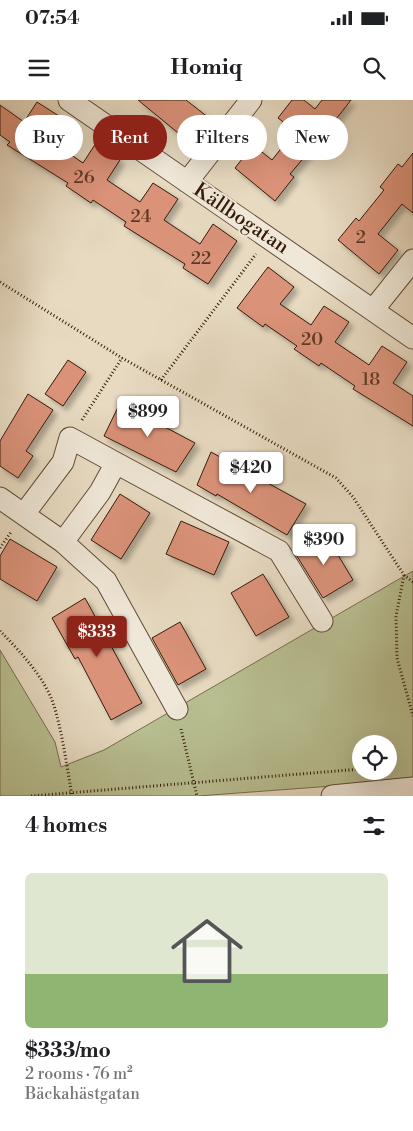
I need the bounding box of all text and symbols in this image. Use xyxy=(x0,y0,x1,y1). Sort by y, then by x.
text: 07:54 xyxy=(25,6,80,30)
icon: menu xyxy=(25,54,53,82)
text: Homiq xyxy=(171,54,242,81)
icon: search xyxy=(360,54,388,82)
chip: Buy xyxy=(15,115,83,160)
chip: Rent xyxy=(93,115,167,160)
chip: Filters xyxy=(177,115,267,160)
chip: New xyxy=(277,115,348,160)
house number: 26 xyxy=(73,166,95,189)
street label: Källbogatan xyxy=(188,178,294,260)
house number: 24 xyxy=(130,205,152,228)
house number: 2 xyxy=(356,226,366,249)
house number: 22 xyxy=(191,247,211,270)
house number: 20 xyxy=(301,328,323,351)
house number: 18 xyxy=(362,368,380,391)
pin: $899 xyxy=(118,396,178,438)
text: $899 xyxy=(128,402,168,422)
pin: $420 xyxy=(221,452,281,494)
text: $420 xyxy=(230,458,272,478)
pin: $390 xyxy=(294,524,354,566)
text: $390 xyxy=(304,530,344,550)
pin: $333 xyxy=(67,616,127,658)
text: $333 xyxy=(78,622,116,642)
map controls xyxy=(352,735,397,780)
button: locate xyxy=(352,735,397,780)
icon: filters xyxy=(360,812,388,840)
text: 4 homes xyxy=(25,813,107,839)
icon: home xyxy=(162,906,252,996)
text: $333/mo xyxy=(25,1038,111,1064)
text: 2 rooms · 76 m² xyxy=(25,1064,133,1084)
text: Bäckahästgatan xyxy=(25,1084,140,1104)

